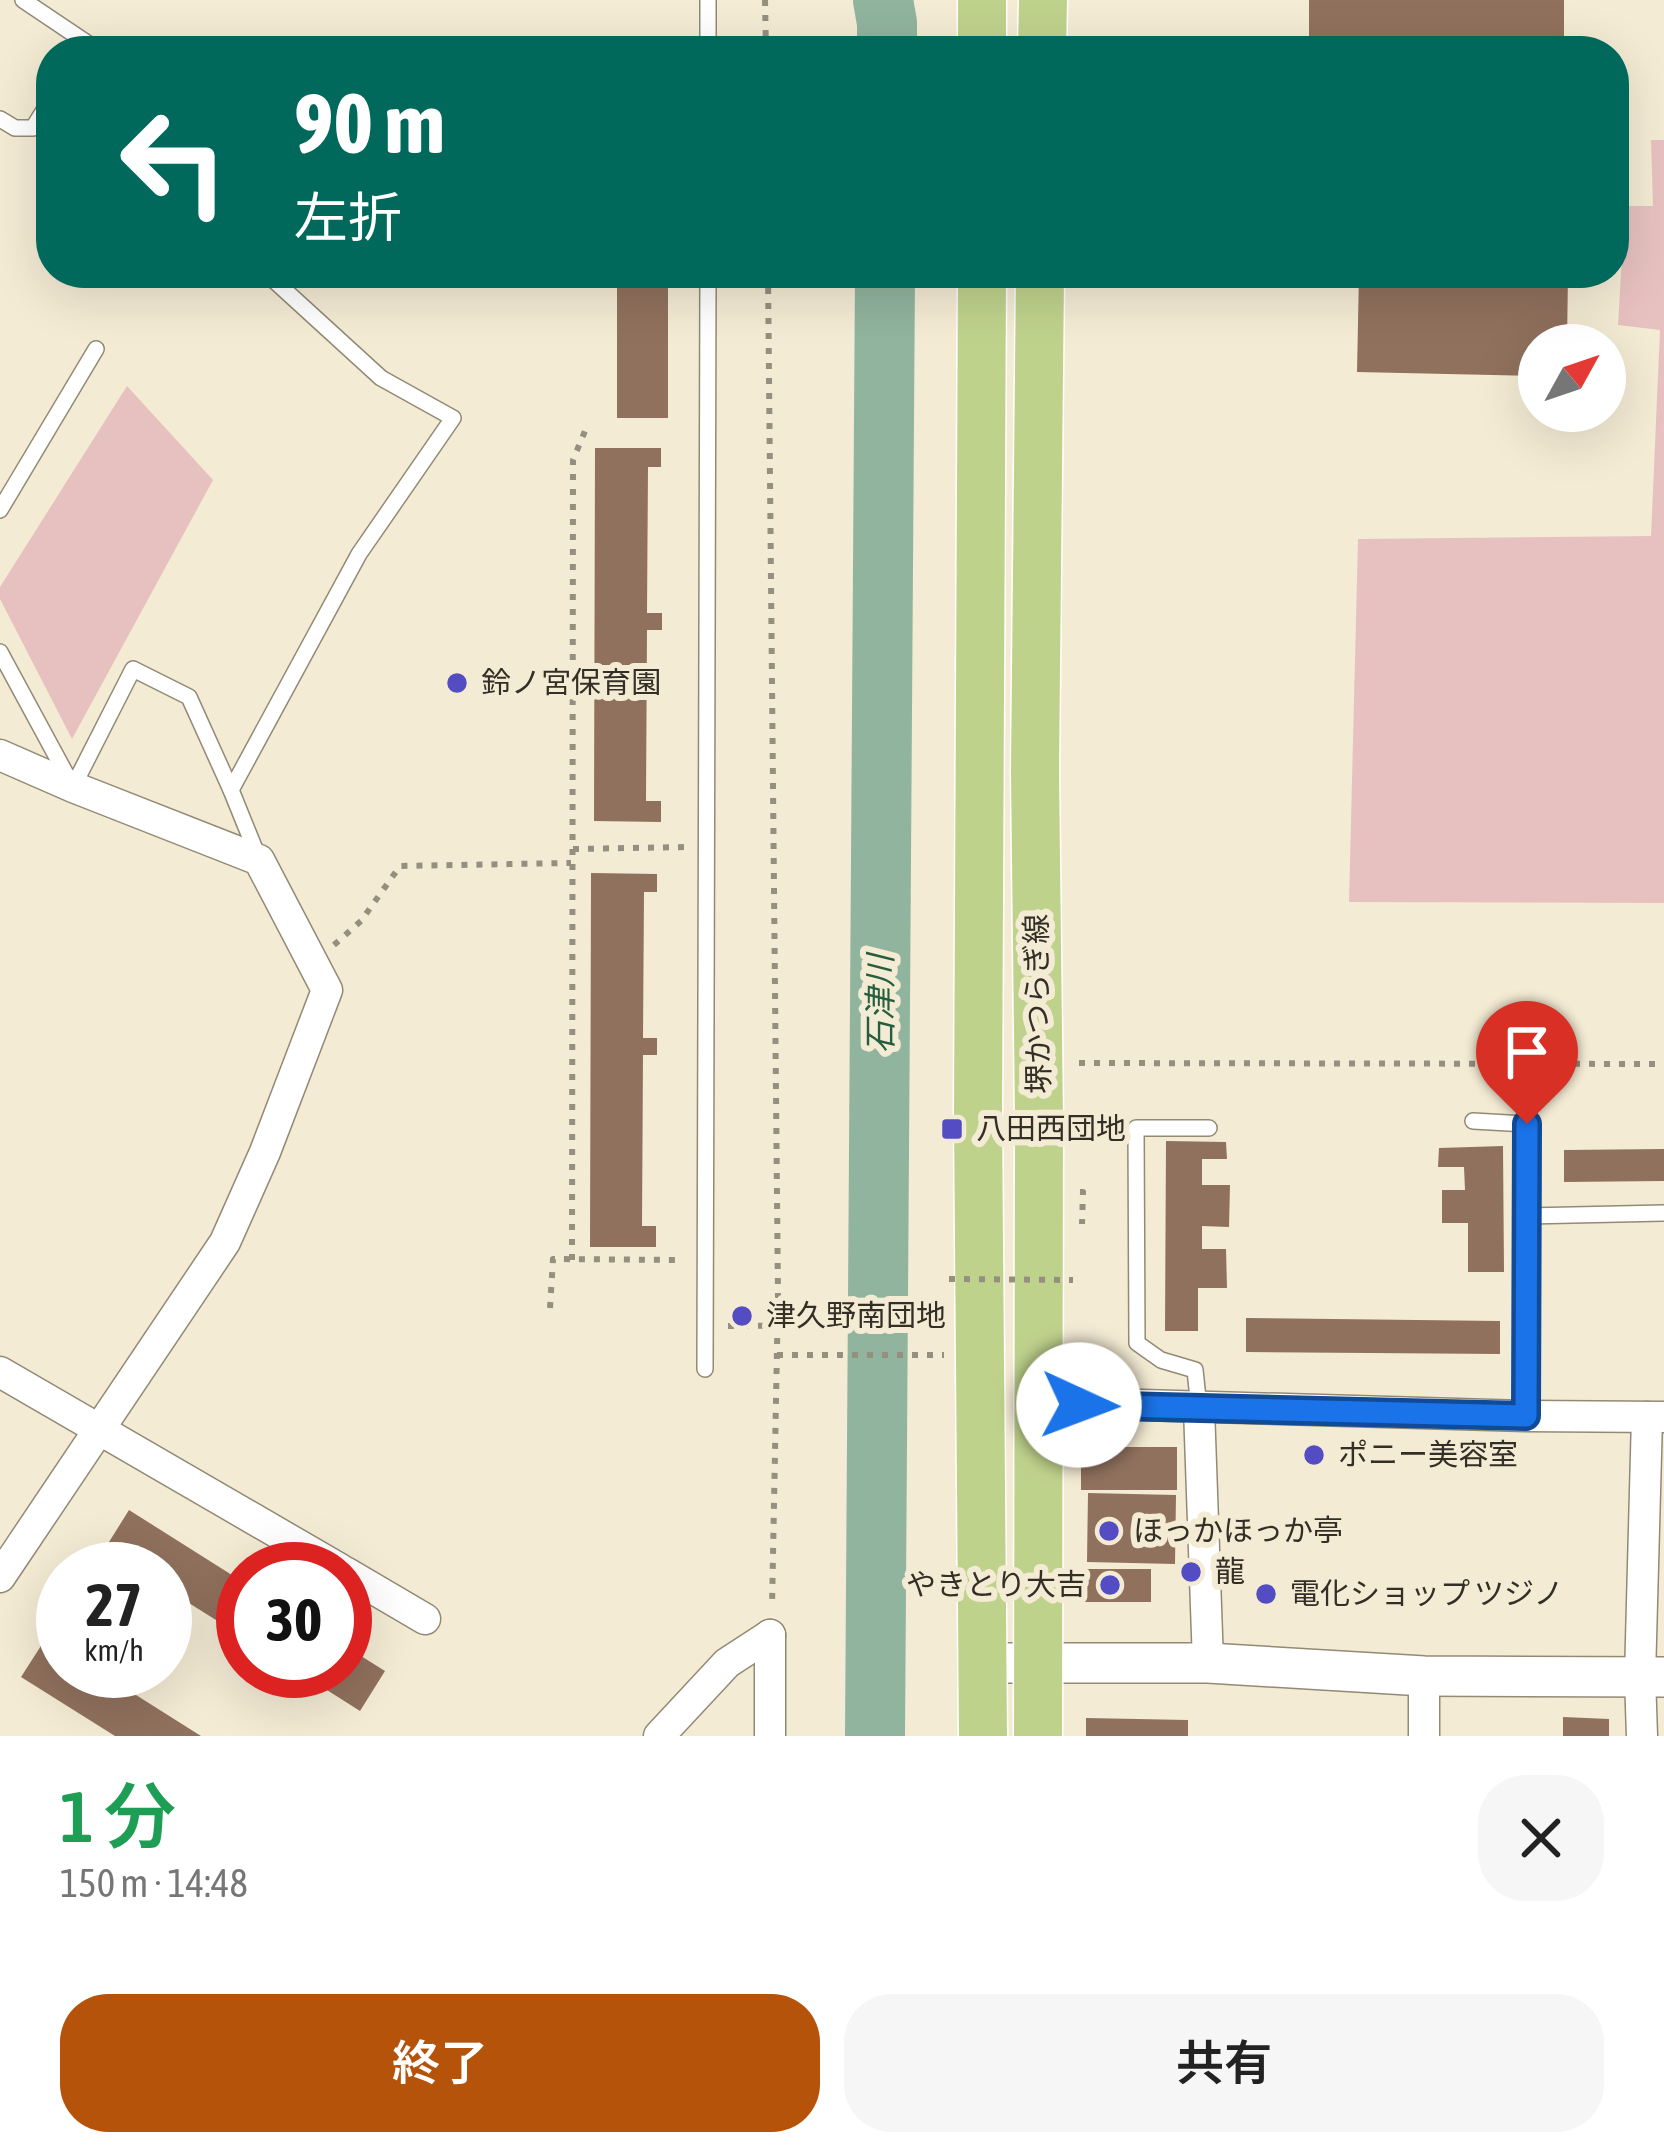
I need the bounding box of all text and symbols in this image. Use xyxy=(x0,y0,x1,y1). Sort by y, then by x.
text: 90 m xyxy=(294,75,445,171)
icon: left xyxy=(96,84,252,240)
text: 左折 xyxy=(294,187,402,248)
north arrow xyxy=(1518,324,1626,432)
map controls xyxy=(1518,324,1626,432)
place label: 鈴ノ宮保育園 xyxy=(481,665,661,699)
marker: 鈴ノ宮保育園 xyxy=(444,670,470,696)
street label: 堺かつらぎ線 xyxy=(1018,914,1056,1094)
water label: 石津川 xyxy=(861,952,899,1054)
pin xyxy=(1476,1001,1578,1124)
icon: arrive xyxy=(1494,1019,1560,1085)
place label: 八田西団地 xyxy=(976,1111,1126,1145)
marker: 八田西団地 xyxy=(939,1116,965,1142)
place label: 津久野南団地 xyxy=(766,1298,946,1332)
marker: 津久野南団地 xyxy=(729,1303,755,1329)
position arrow xyxy=(1016,1342,1142,1468)
place label: ポニー美容室 xyxy=(1338,1437,1518,1471)
marker: ポニー美容室 xyxy=(1301,1442,1327,1468)
place label: ほっかほっか亭 xyxy=(1133,1513,1343,1547)
marker: ほっかほっか亭 xyxy=(1096,1518,1122,1544)
speed limit sign: 30 xyxy=(216,1542,372,1698)
place label: 龍 xyxy=(1215,1554,1245,1588)
marker: 龍 xyxy=(1178,1559,1204,1585)
place label: やきとり大吉 xyxy=(906,1567,1086,1601)
text: 27 xyxy=(86,1570,142,1639)
marker: やきとり大吉 xyxy=(1097,1572,1123,1598)
place label: 電化ショップ ツジノ xyxy=(1290,1576,1564,1610)
marker: 電化ショップ ツジノ xyxy=(1253,1581,1279,1607)
text: km/h xyxy=(84,1633,144,1667)
text: 1 分 xyxy=(60,1775,176,1857)
button: close xyxy=(1478,1775,1604,1901)
text: 150 m · 14:48 xyxy=(60,1861,248,1905)
button: 終了 xyxy=(60,1994,820,2132)
button: 共有 xyxy=(844,1994,1604,2132)

